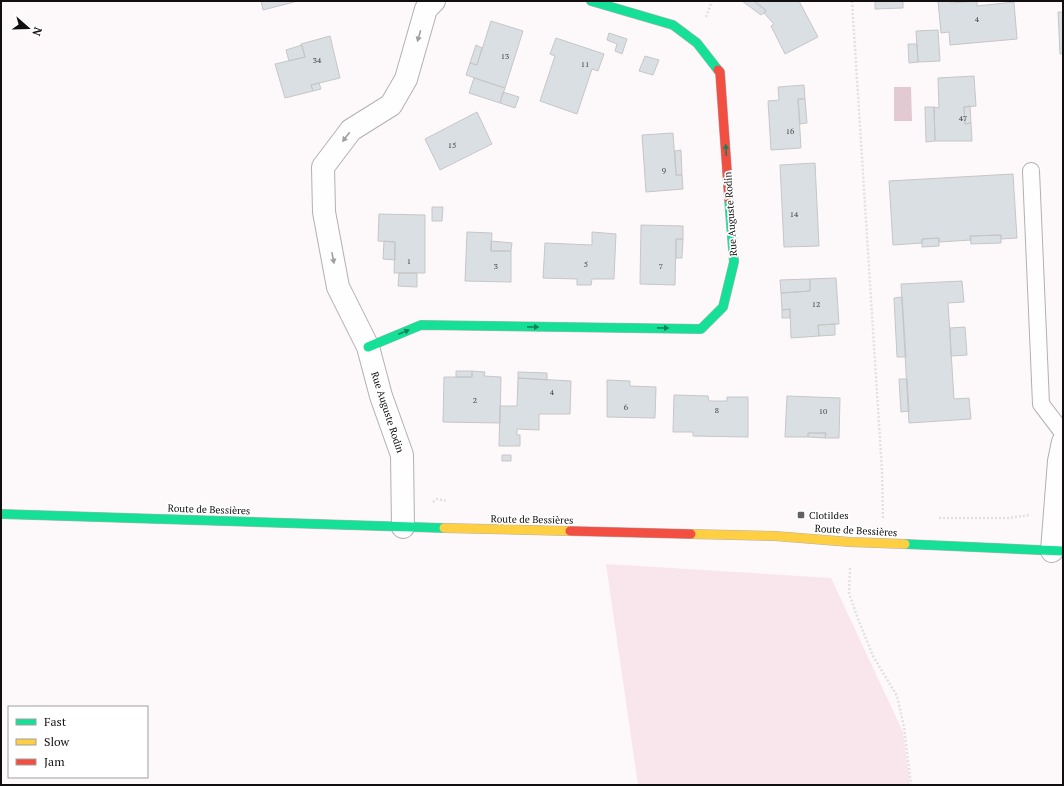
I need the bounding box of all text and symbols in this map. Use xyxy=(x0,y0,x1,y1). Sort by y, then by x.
north arrow xyxy=(8,8,48,48)
house number: 4 xyxy=(975,14,980,24)
text: N xyxy=(29,25,45,38)
one-way arrow xyxy=(416,30,422,42)
house number: 13 xyxy=(501,51,509,61)
house number: 34 xyxy=(313,55,322,65)
house number: 11 xyxy=(581,59,589,69)
house number: 47 xyxy=(959,113,967,123)
house number: 16 xyxy=(786,126,795,136)
one-way arrow xyxy=(342,131,351,142)
house number: 15 xyxy=(448,140,456,150)
one-way arrow xyxy=(722,144,729,156)
house number: 9 xyxy=(662,165,666,175)
street label: Rue Auguste Rodin xyxy=(721,171,740,257)
house number: 14 xyxy=(790,209,799,219)
one-way arrow xyxy=(330,252,336,264)
house number: 1 xyxy=(407,256,411,266)
house number: 5 xyxy=(584,259,588,269)
house number: 3 xyxy=(494,261,498,271)
house number: 7 xyxy=(659,261,663,271)
house number: 12 xyxy=(812,299,820,309)
one-way arrow xyxy=(527,324,540,330)
one-way arrow xyxy=(657,325,670,331)
one-way arrow xyxy=(398,329,410,335)
street label: Rue Auguste Rodin xyxy=(368,370,407,454)
house number: 4 xyxy=(550,387,555,397)
house number: 2 xyxy=(473,395,477,405)
house number: 6 xyxy=(624,402,629,412)
house number: 8 xyxy=(715,405,719,415)
house number: 10 xyxy=(819,406,827,416)
street label: Route de Bessières xyxy=(167,502,251,517)
place label: Clotildes xyxy=(809,509,849,522)
marker: Clotildes xyxy=(796,510,806,520)
street label: Route de Bessières xyxy=(491,512,573,527)
street label: Route de Bessières xyxy=(814,522,898,539)
legend xyxy=(8,706,148,778)
text: Fast xyxy=(44,714,67,729)
text: Slow xyxy=(44,734,70,749)
text: Jam xyxy=(44,754,65,769)

